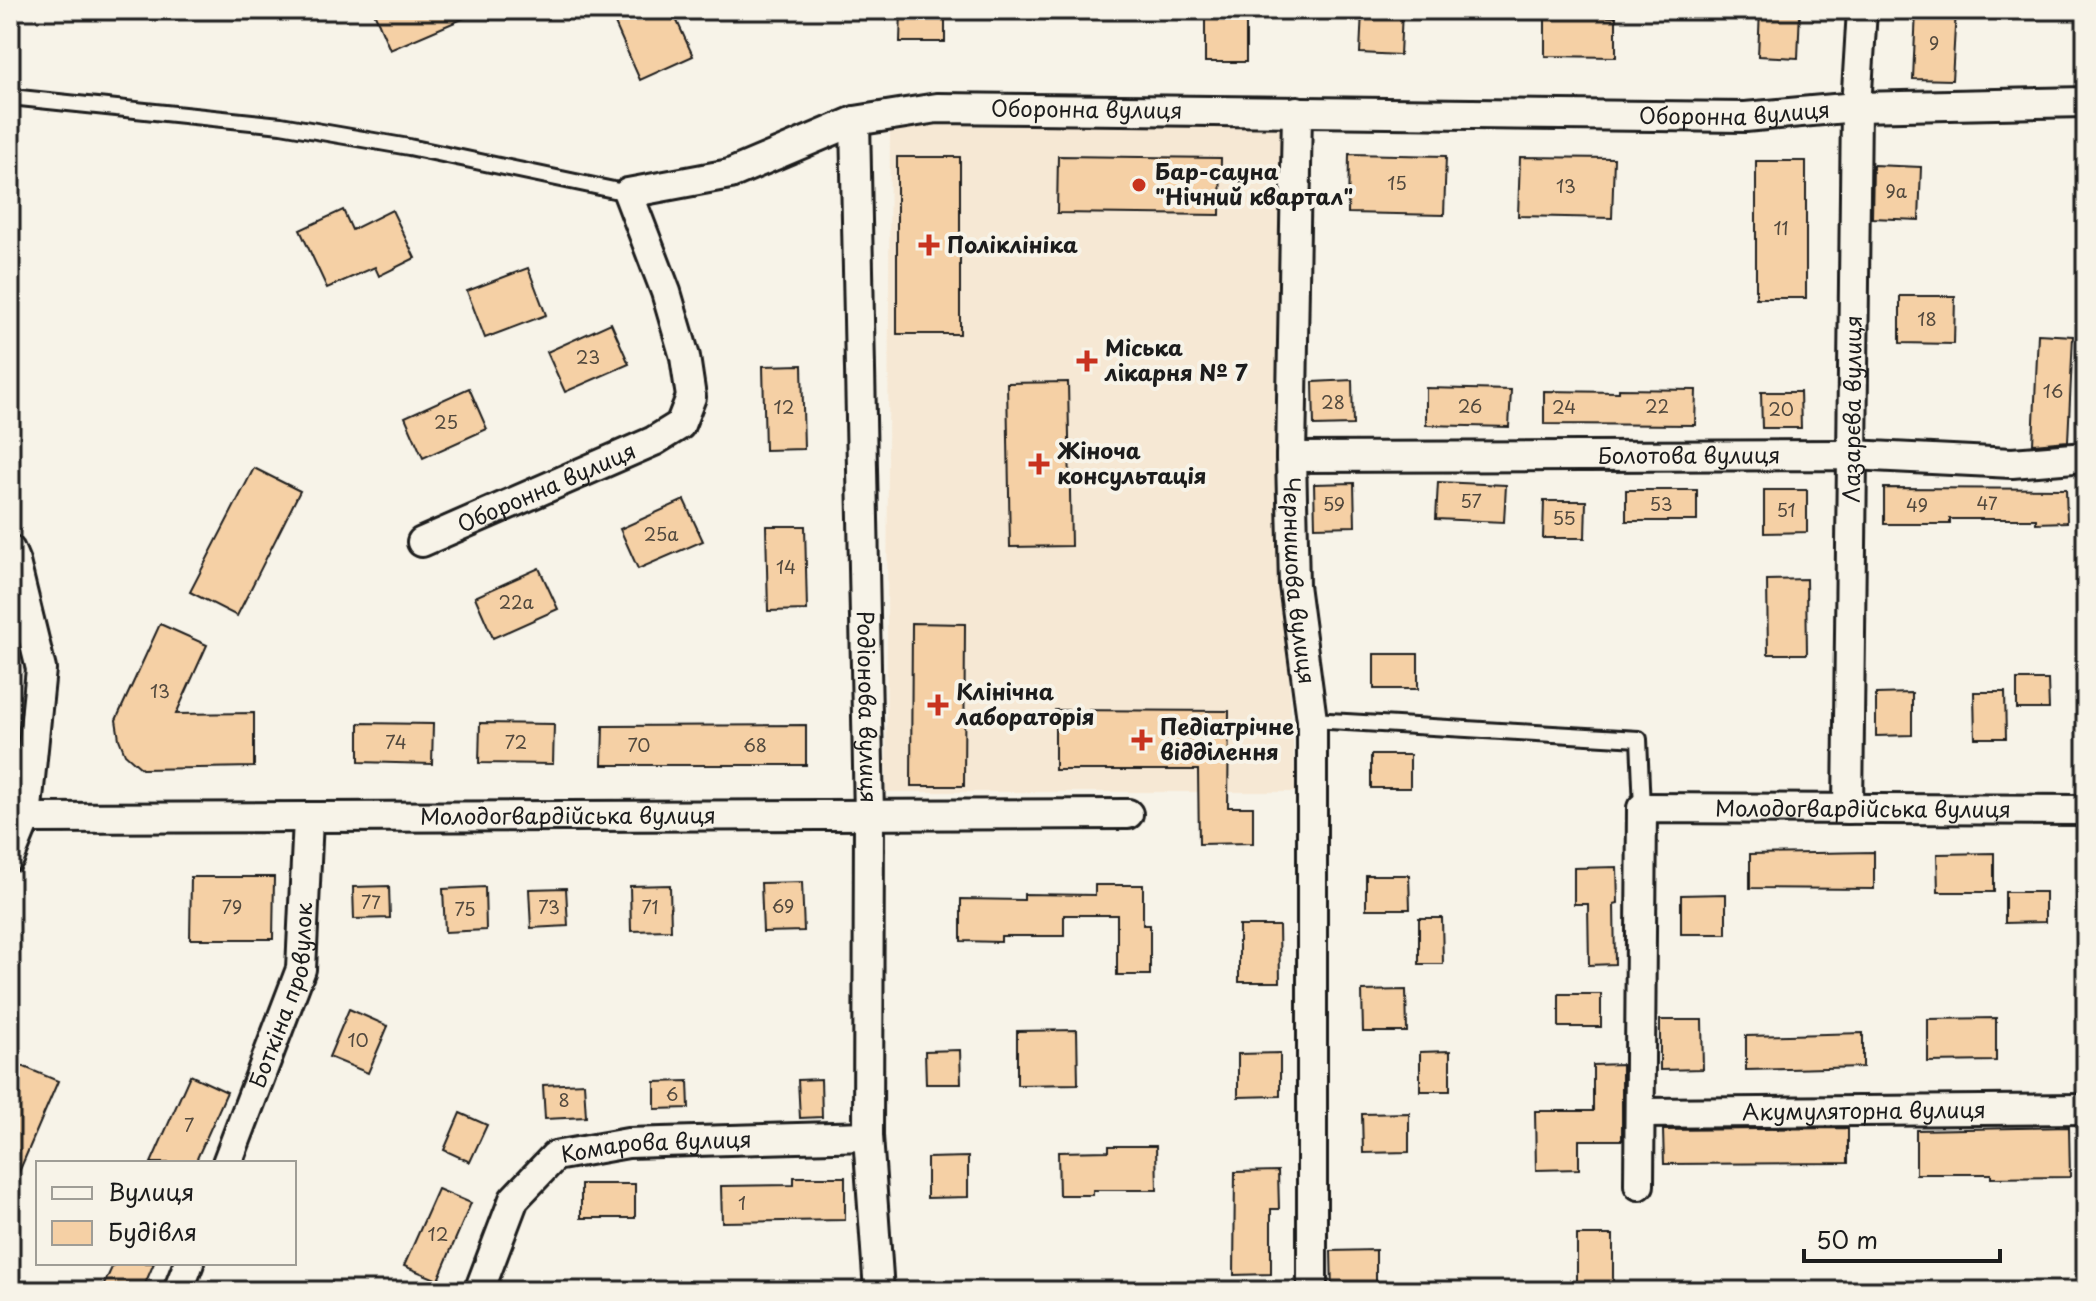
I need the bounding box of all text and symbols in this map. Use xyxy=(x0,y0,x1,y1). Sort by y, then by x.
house number: 9 xyxy=(1929,29,1939,56)
street label: Оборонна вулиця xyxy=(991,91,1183,126)
street label: Оборонна вулиця xyxy=(1639,91,1831,132)
place label: Бар-сауна "Нічний квартал" xyxy=(1155,154,1353,212)
house number: 15 xyxy=(1387,169,1407,196)
house number: 13 xyxy=(1556,172,1576,199)
marker: Бар-сауна "Нічний квартал" xyxy=(1130,176,1148,194)
house number: 9а xyxy=(1885,177,1908,204)
house number: 11 xyxy=(1773,214,1789,241)
place label: Поліклініка xyxy=(947,227,1078,260)
marker: Поліклініка xyxy=(918,234,940,256)
house number: 18 xyxy=(1917,305,1937,332)
street label: Лазарєва вулиця xyxy=(1833,315,1869,503)
place label: Міська лікарня № 7 xyxy=(1104,330,1248,388)
house number: 23 xyxy=(576,343,600,370)
marker: Міська лікарня № 7 xyxy=(1076,350,1098,372)
house number: 16 xyxy=(2043,377,2063,404)
house number: 28 xyxy=(1321,388,1345,415)
house number: 26 xyxy=(1458,392,1482,419)
house number: 22 xyxy=(1645,392,1669,419)
house number: 12 xyxy=(774,393,794,420)
house number: 24 xyxy=(1552,393,1576,420)
house number: 20 xyxy=(1768,395,1794,422)
house number: 25 xyxy=(434,408,458,435)
street label: Оборонна вулиця xyxy=(452,433,641,540)
place label: Жіноча консультація xyxy=(1057,433,1206,491)
street label: Болотова вулиця xyxy=(1597,437,1781,471)
marker: Жіноча консультація xyxy=(1028,453,1050,475)
street label: Чернишова вулиця xyxy=(1276,477,1325,686)
house number: 57 xyxy=(1460,487,1482,514)
house number: 47 xyxy=(1976,489,1998,516)
house number: 59 xyxy=(1323,490,1345,517)
house number: 53 xyxy=(1649,490,1673,517)
house number: 49 xyxy=(1906,491,1928,518)
house number: 51 xyxy=(1776,496,1796,523)
house number: 55 xyxy=(1552,504,1576,531)
house number: 25а xyxy=(643,520,679,547)
house number: 14 xyxy=(776,553,796,580)
house number: 22а xyxy=(498,588,534,615)
street label: Родіонова вулиця xyxy=(850,610,887,803)
place label: Клінічна лабораторія xyxy=(955,674,1095,732)
house number: 13 xyxy=(150,677,170,704)
marker: Клінічна лабораторія xyxy=(927,694,949,716)
place label: Педіатрічне відділення xyxy=(1160,709,1294,767)
house number: 74 xyxy=(385,728,407,755)
house number: 72 xyxy=(505,728,527,755)
marker: Педіатрічне відділення xyxy=(1131,729,1153,751)
house number: 70 xyxy=(628,731,650,758)
house number: 68 xyxy=(743,731,767,758)
street label: Молодогвардійська вулиця xyxy=(1715,790,2011,825)
street label: Молодогвардійська вулиця xyxy=(420,797,716,832)
house number: 77 xyxy=(361,888,381,915)
house number: 69 xyxy=(772,892,794,919)
house number: 79 xyxy=(222,893,242,920)
house number: 73 xyxy=(538,893,560,920)
house number: 71 xyxy=(642,893,658,920)
house number: 75 xyxy=(455,895,476,922)
street label: Боткіна провулок xyxy=(239,901,319,1092)
house number: 10 xyxy=(347,1026,369,1053)
house number: 6 xyxy=(666,1080,678,1107)
house number: 8 xyxy=(558,1086,570,1113)
street label: Акумуляторна вулиця xyxy=(1742,1092,1986,1127)
house number: 7 xyxy=(184,1111,194,1138)
street label: Комарова вулиця xyxy=(558,1121,752,1170)
legend xyxy=(36,1161,296,1265)
text: Вулиця xyxy=(108,1173,194,1209)
house number: 1 xyxy=(738,1189,746,1216)
text: Будівля xyxy=(108,1213,197,1249)
scale bar xyxy=(1804,1213,2000,1263)
house number: 12 xyxy=(428,1220,448,1247)
text: 50 m xyxy=(1816,1221,1878,1257)

